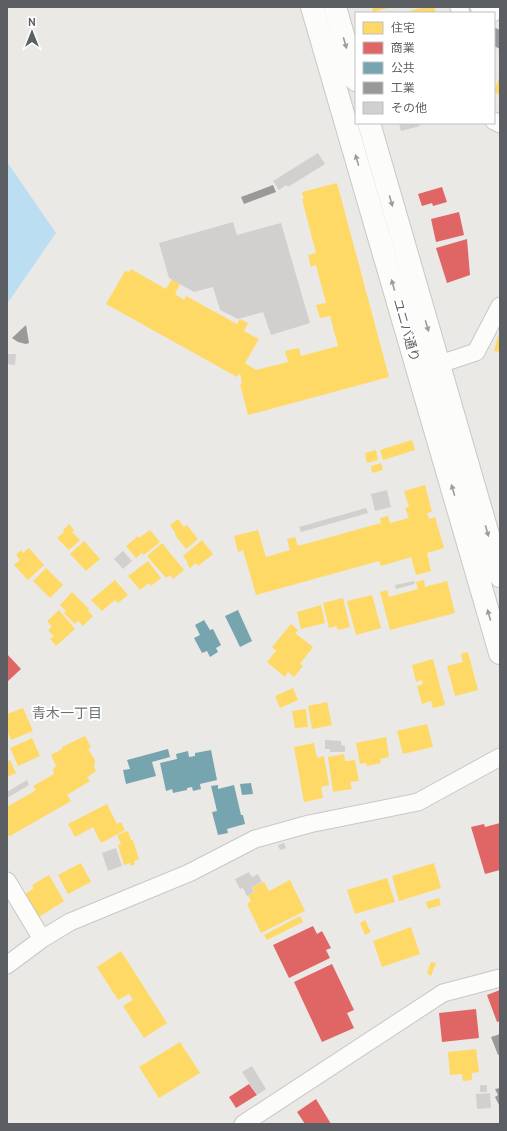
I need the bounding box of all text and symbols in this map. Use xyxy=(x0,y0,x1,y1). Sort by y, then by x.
north arrow xyxy=(12,12,52,52)
legend xyxy=(355,12,495,124)
text: N xyxy=(28,15,36,29)
text: 住宅 xyxy=(391,20,415,35)
one-way arrow xyxy=(343,37,349,50)
text: 商業 xyxy=(391,40,415,55)
text: 公共 xyxy=(391,60,415,75)
text: 工業 xyxy=(391,80,415,95)
text: その他 xyxy=(391,100,427,115)
one-way arrow xyxy=(354,154,360,166)
one-way arrow xyxy=(388,195,394,207)
one-way arrow xyxy=(390,279,396,291)
street label: ユニバ通り xyxy=(390,297,424,363)
one-way arrow xyxy=(425,319,431,332)
one-way arrow xyxy=(450,484,456,496)
one-way arrow xyxy=(484,525,490,537)
one-way arrow xyxy=(486,609,492,621)
district label: 青木一丁目 xyxy=(32,704,102,722)

